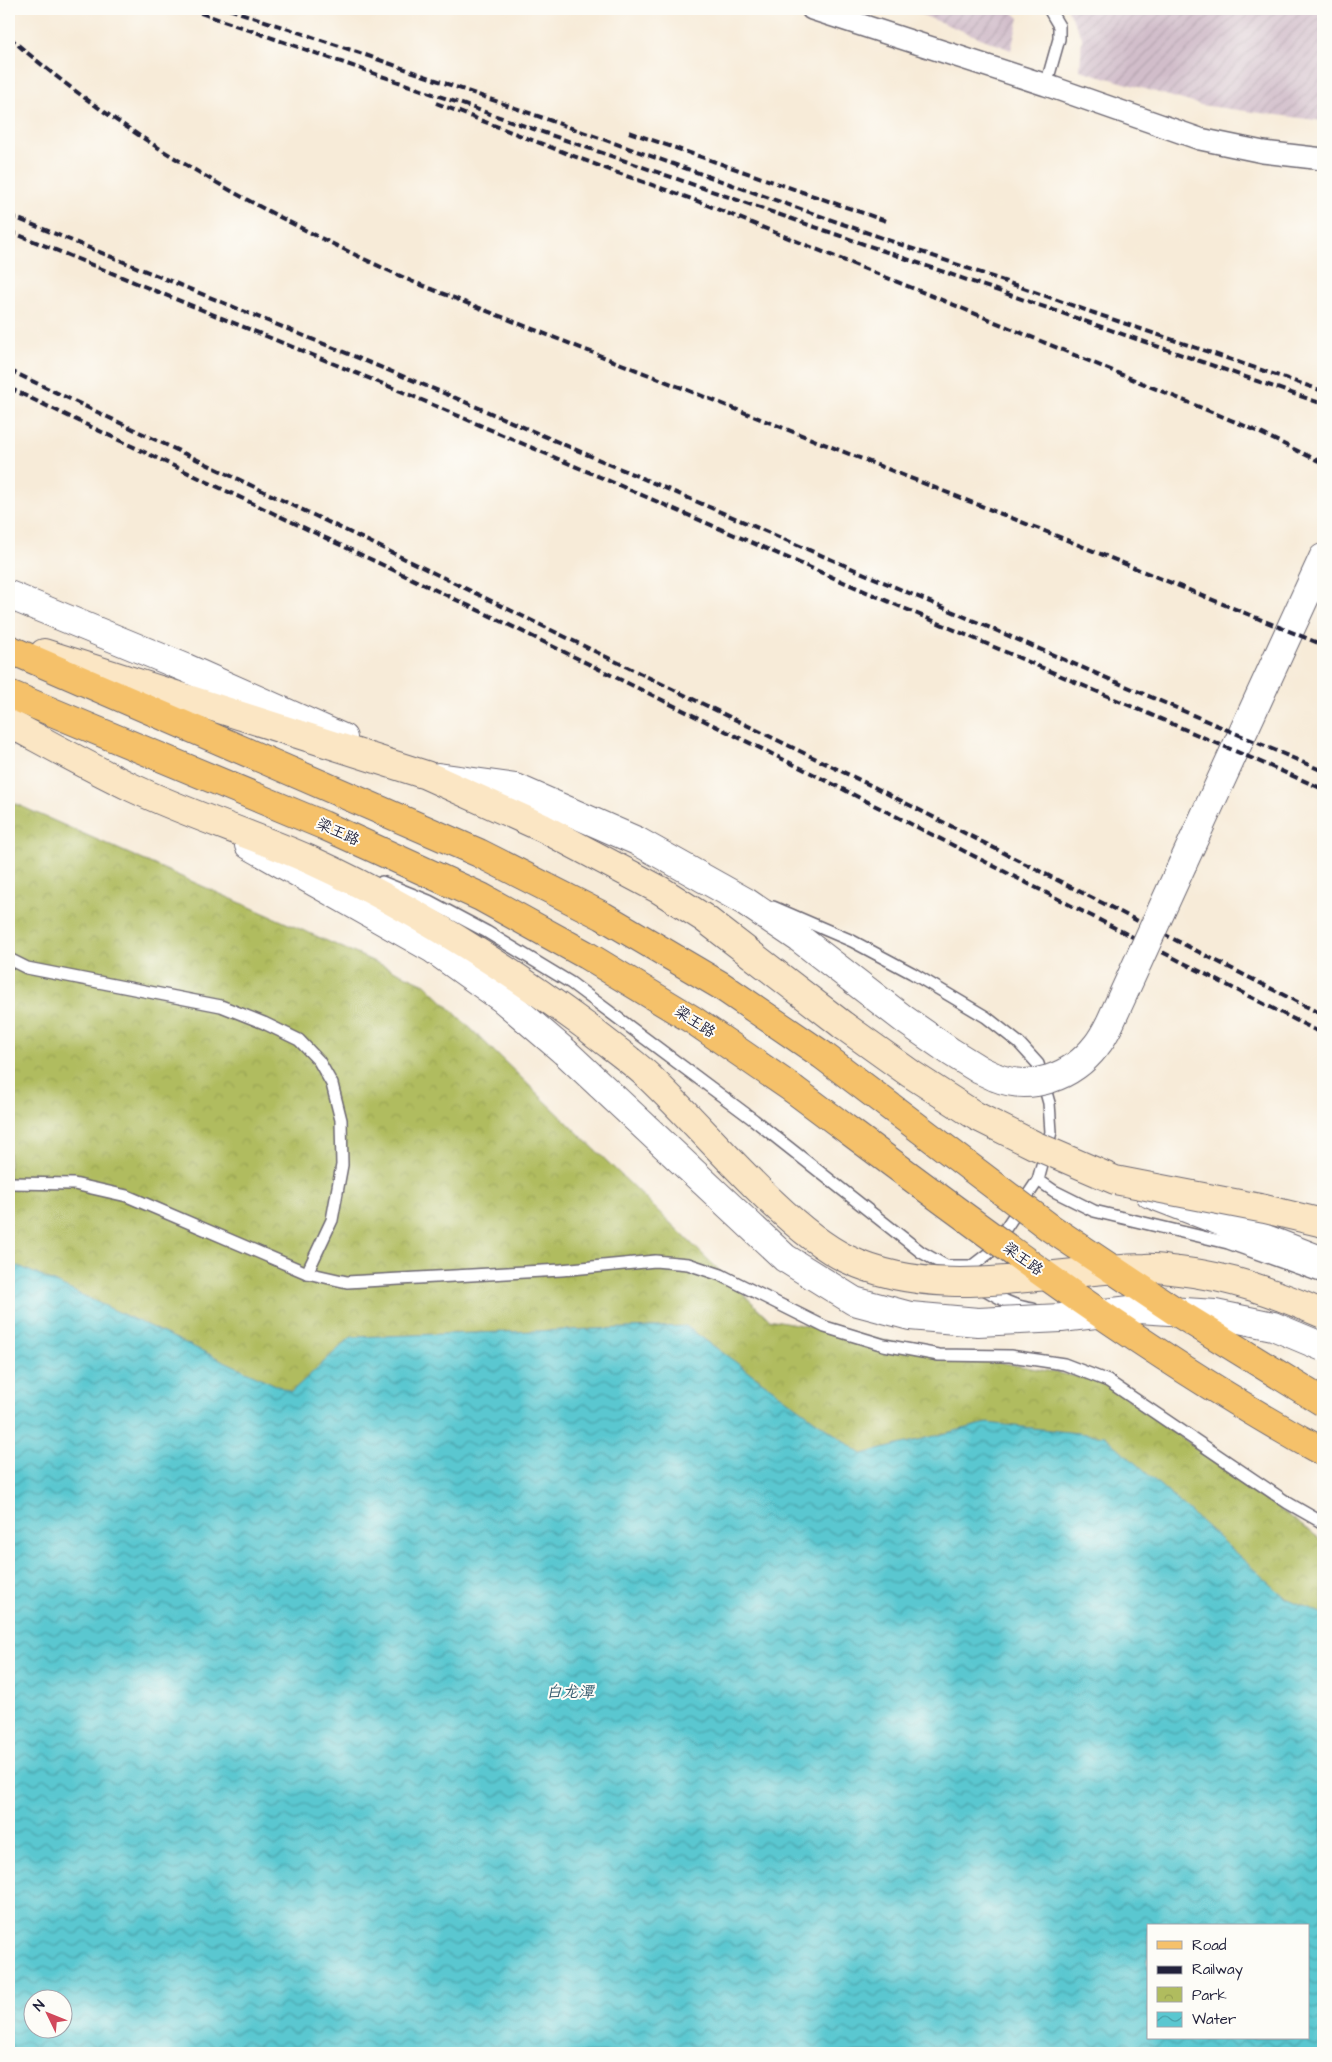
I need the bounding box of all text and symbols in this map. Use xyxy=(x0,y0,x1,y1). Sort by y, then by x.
street label: 梁王路 xyxy=(313,813,363,851)
street label: 梁王路 xyxy=(670,1001,720,1043)
street label: 梁王路 xyxy=(999,1237,1047,1281)
water label: 白龙潭 xyxy=(546,1681,596,1703)
legend xyxy=(1147,1924,1310,2040)
text: Road xyxy=(1192,1935,1227,1956)
text: Railway xyxy=(1192,1959,1243,1981)
text: Park xyxy=(1192,1985,1227,2006)
north arrow xyxy=(22,1990,72,2040)
text: N xyxy=(29,1996,50,2016)
text: Water xyxy=(1192,2009,1236,2030)

